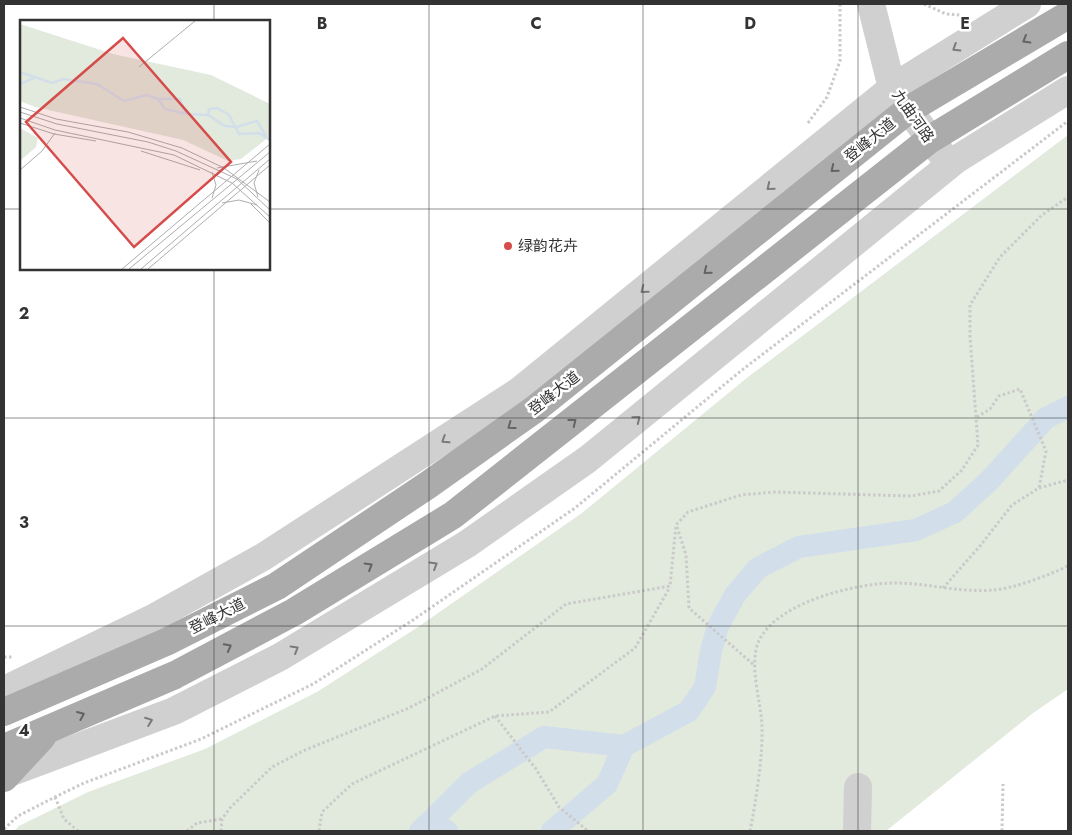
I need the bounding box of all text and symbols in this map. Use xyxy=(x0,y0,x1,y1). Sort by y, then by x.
text: B xyxy=(317,12,327,35)
text: C xyxy=(530,12,542,35)
text: D xyxy=(744,12,756,35)
text: E xyxy=(960,12,970,35)
inset map xyxy=(20,20,270,270)
one-way arrow xyxy=(1023,34,1032,44)
one-way arrow xyxy=(952,42,961,52)
street label: 九曲河路 xyxy=(887,85,939,147)
street label: 登峰大道 xyxy=(840,113,900,167)
one-way arrow xyxy=(830,164,839,173)
one-way arrow xyxy=(767,182,776,190)
place label: 绿韵花卉 xyxy=(518,235,578,257)
marker: 绿韵花卉 xyxy=(502,240,514,252)
one-way arrow xyxy=(704,265,713,273)
one-way arrow xyxy=(641,284,650,292)
text: 2 xyxy=(19,302,29,325)
street label: 登峰大道 xyxy=(524,366,584,420)
one-way arrow xyxy=(631,417,640,425)
one-way arrow xyxy=(567,419,576,427)
one-way arrow xyxy=(507,420,517,429)
one-way arrow xyxy=(441,434,450,443)
text: 3 xyxy=(19,511,29,534)
one-way arrow xyxy=(428,561,437,571)
one-way arrow xyxy=(364,563,373,573)
street label: 登峰大道 xyxy=(185,593,249,639)
one-way arrow xyxy=(223,643,232,653)
one-way arrow xyxy=(289,645,298,655)
one-way arrow xyxy=(76,710,85,721)
one-way arrow xyxy=(144,717,153,727)
text: 4 xyxy=(18,719,30,742)

